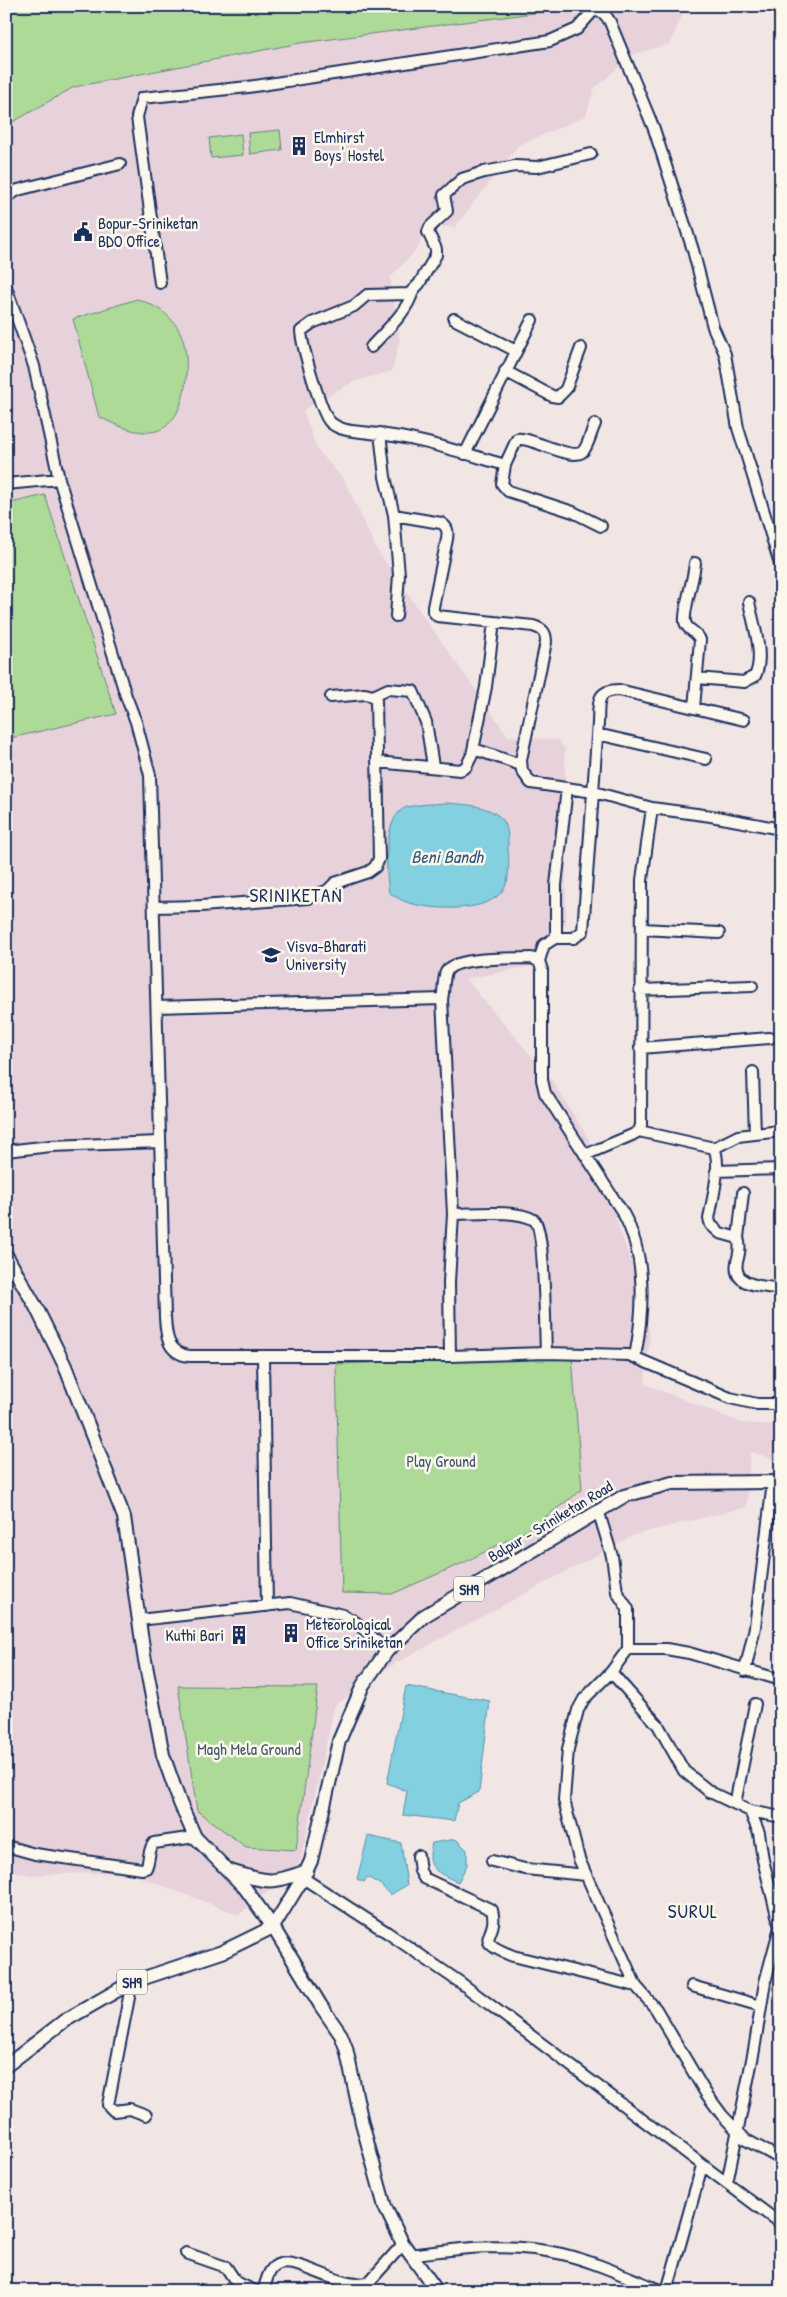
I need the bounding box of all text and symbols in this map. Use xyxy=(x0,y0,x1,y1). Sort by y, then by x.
place label: Elmhirst Boys' Hostel xyxy=(314,126,385,166)
building icon: Elmhirst Boys' Hostel xyxy=(288,135,310,157)
place label: Bopur-Sriniketan BDO Office xyxy=(98,212,198,252)
public building icon: Bopur-Sriniketan BDO Office xyxy=(72,221,94,243)
water label: Beni Bandh xyxy=(411,844,484,869)
district label: SRINIKETAN xyxy=(250,882,343,908)
place label: Visva-Bharati University xyxy=(286,935,367,975)
school or university icon: Visva-Bharati University xyxy=(260,944,282,966)
park label: Play Ground xyxy=(407,1450,475,1472)
street label: Bolpur - Sriniketan Road xyxy=(484,1475,616,1567)
road number: SH9 xyxy=(454,1576,484,1602)
place label: Meteorological Office Sriniketan xyxy=(306,1613,403,1653)
building icon: Meteorological Office Sriniketan xyxy=(280,1622,302,1644)
place label: Kuthi Bari xyxy=(166,1624,224,1646)
building icon: Kuthi Bari xyxy=(228,1624,250,1646)
park label: Magh Mela Ground xyxy=(197,1738,301,1760)
district label: SURUL xyxy=(668,1898,718,1924)
road number: SH9 xyxy=(117,1970,147,1994)

